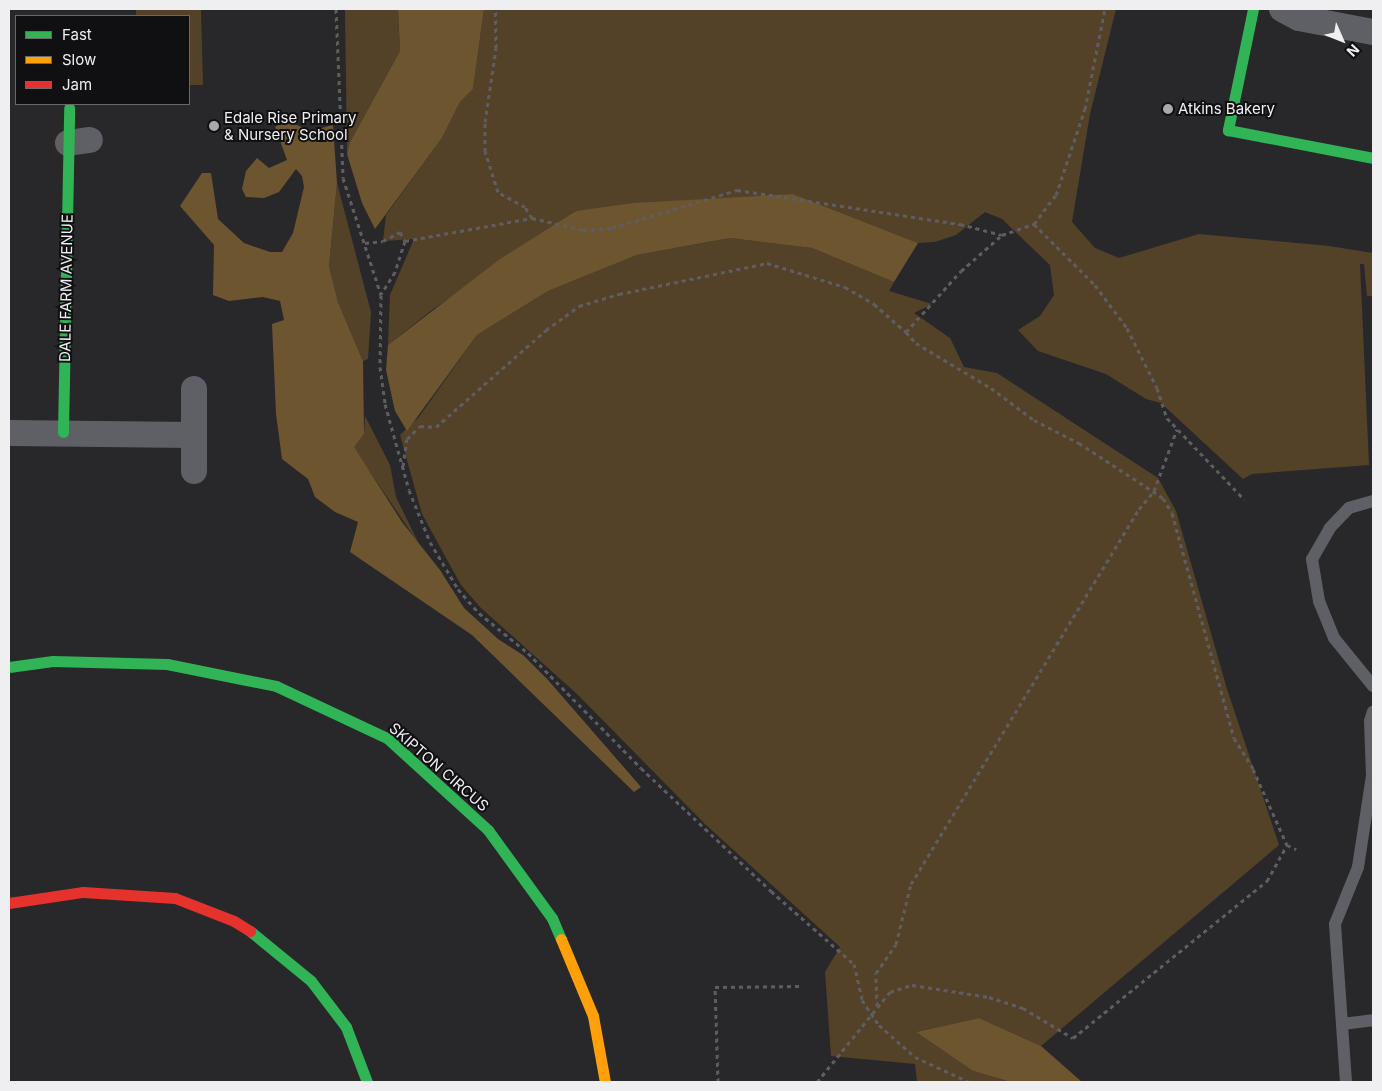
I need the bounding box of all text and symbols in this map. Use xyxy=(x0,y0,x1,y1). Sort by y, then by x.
legend xyxy=(15,15,190,105)
north arrow xyxy=(1317,15,1367,65)
text: Fast xyxy=(62,25,92,44)
text: N xyxy=(1343,41,1363,61)
text: Slow xyxy=(62,50,96,69)
text: Jam xyxy=(62,75,92,94)
place label: Atkins Bakery xyxy=(1178,100,1275,118)
marker: Atkins Bakery xyxy=(1162,103,1174,115)
place label: Edale Rise Primary & Nursery School xyxy=(224,108,356,143)
marker: Edale Rise Primary & Nursery School xyxy=(208,120,220,132)
street label: DALE FARM AVENUE xyxy=(56,214,76,362)
street label: SKIPTON CIRCUS xyxy=(386,719,492,815)

